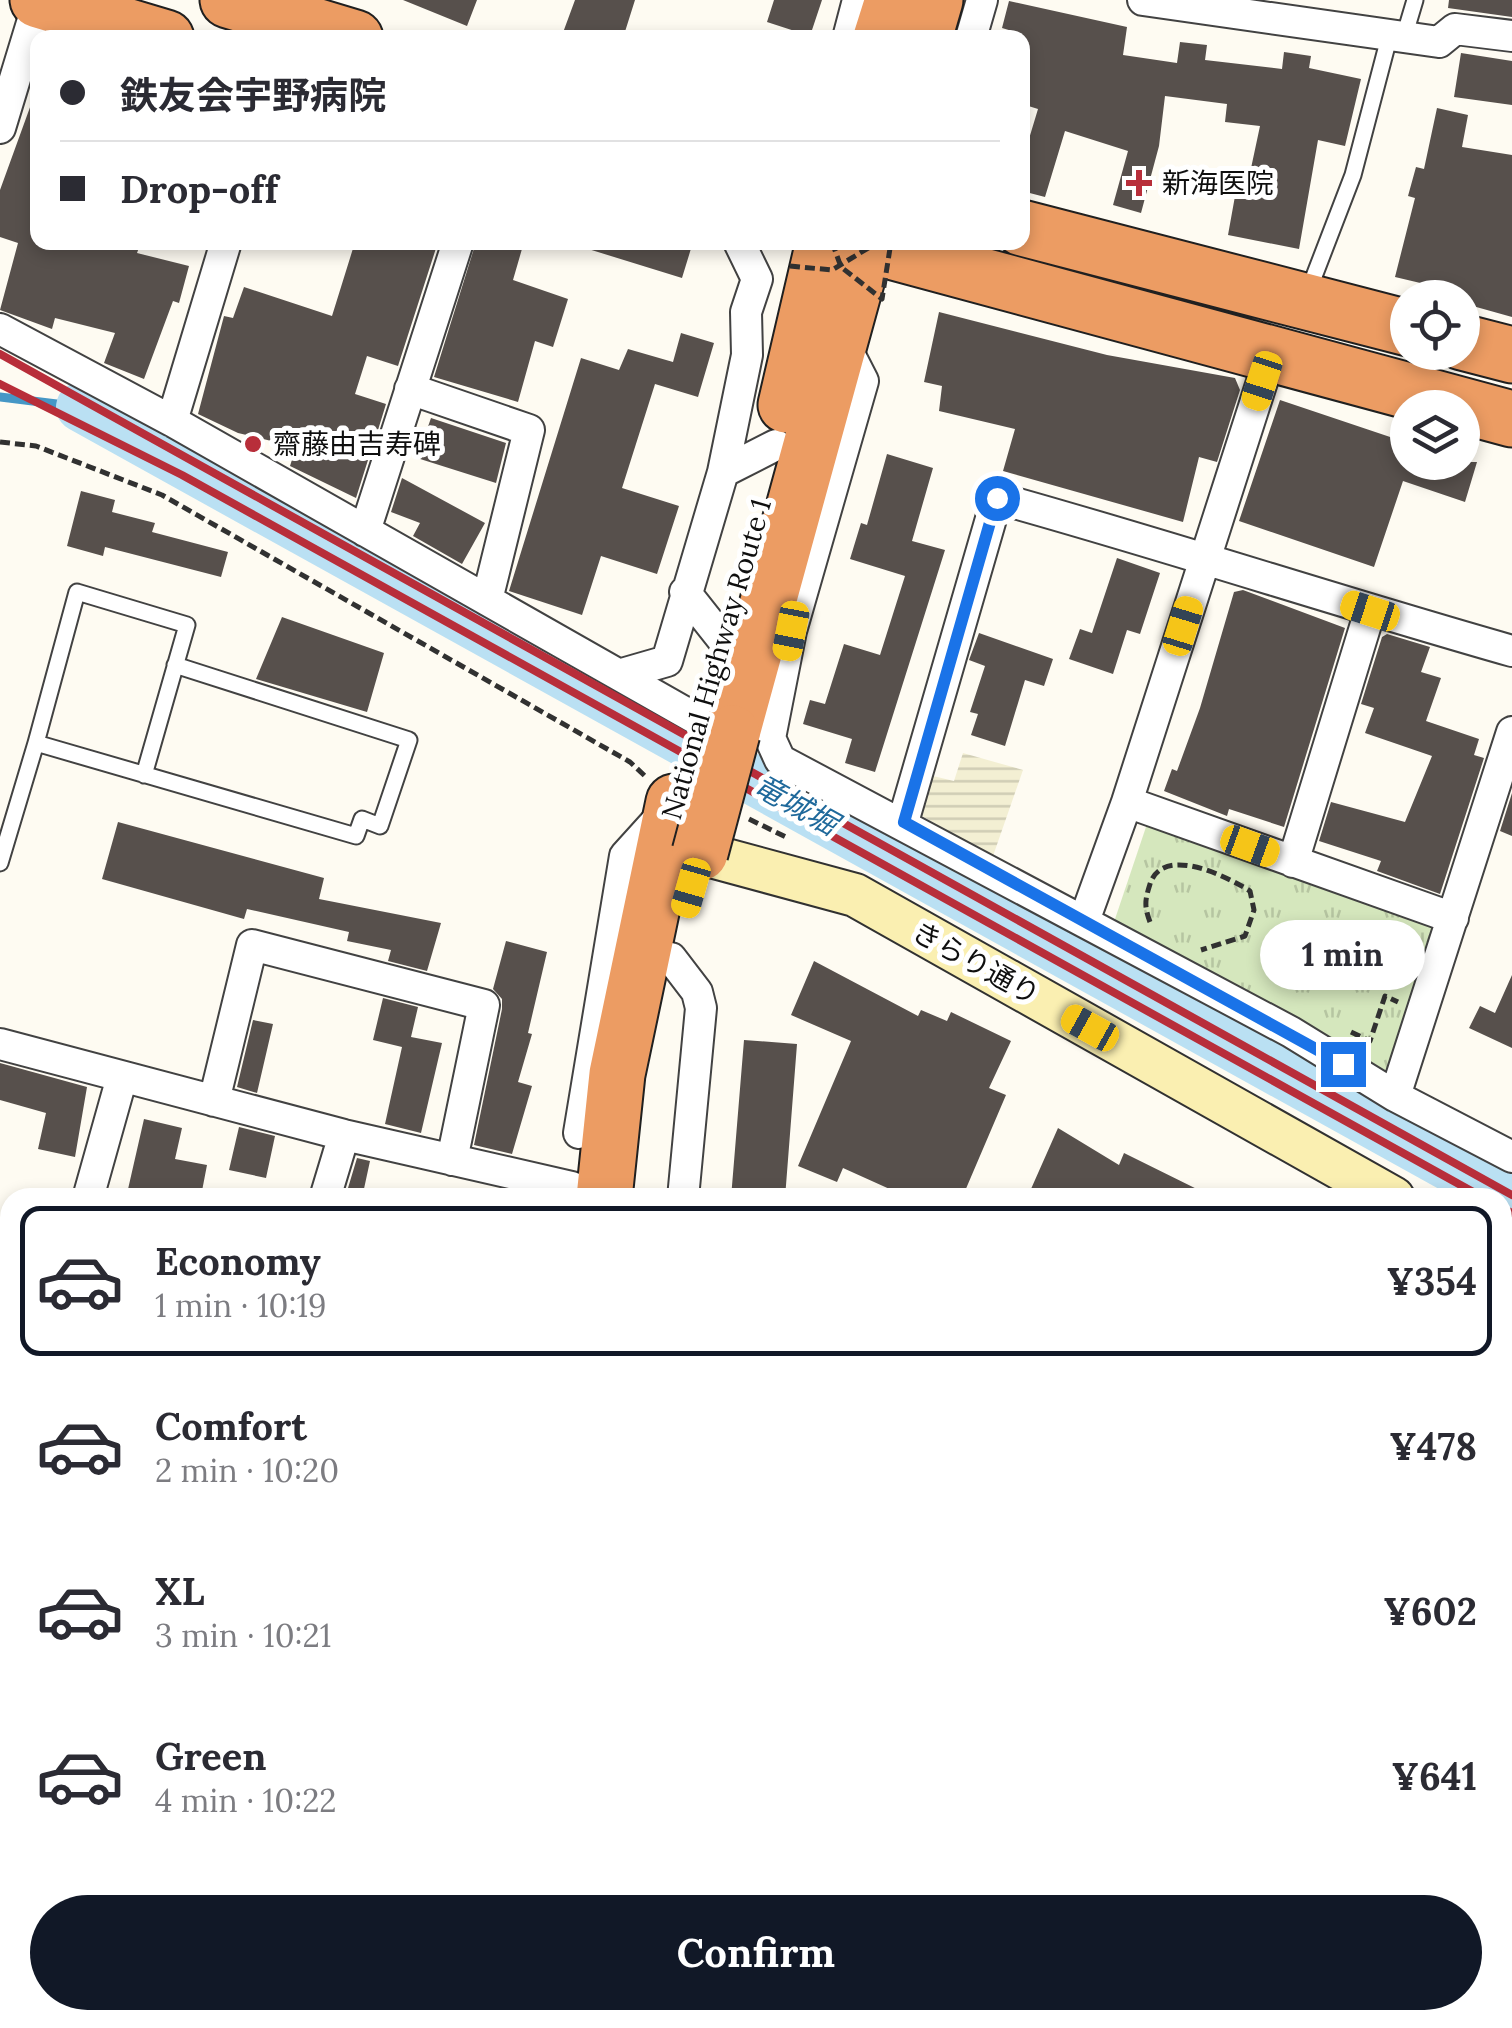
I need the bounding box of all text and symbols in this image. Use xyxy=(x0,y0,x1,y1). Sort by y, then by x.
text: 鉄友会宇野病院 xyxy=(120,71,386,119)
text: Drop-off xyxy=(120,165,278,213)
place label: 新海医院 xyxy=(1162,165,1274,201)
marker: 新海医院 xyxy=(1126,170,1152,196)
map controls xyxy=(1390,280,1480,480)
button: locate xyxy=(1390,280,1480,370)
car xyxy=(1238,348,1286,414)
button: layers xyxy=(1390,390,1480,480)
place label: 齋藤由吉寿碑 xyxy=(273,426,441,462)
marker: 齋藤由吉寿碑 xyxy=(242,433,264,455)
route start xyxy=(975,476,1020,521)
street label: National Highway Route 1 xyxy=(653,495,779,823)
car xyxy=(1337,587,1403,635)
car xyxy=(1160,593,1206,659)
car xyxy=(771,599,811,663)
water label: 竜城堀 xyxy=(747,766,848,844)
car xyxy=(1217,822,1283,870)
car xyxy=(668,855,714,921)
street label: きらり通り xyxy=(906,913,1046,1013)
callout: 1 min xyxy=(1260,919,1426,989)
text: 1 min xyxy=(1302,934,1383,975)
car xyxy=(1056,1000,1124,1056)
route end xyxy=(1321,1042,1366,1087)
icon: car xyxy=(35,1236,125,1326)
text: Economy xyxy=(155,1237,321,1285)
text: ¥354 xyxy=(1387,1257,1477,1305)
text: 1 min · 10:19 xyxy=(155,1285,327,1326)
icon: car xyxy=(35,1401,125,1491)
text: Comfort xyxy=(155,1402,307,1450)
text: ¥478 xyxy=(1389,1422,1477,1470)
text: 2 min · 10:20 xyxy=(155,1450,339,1491)
icon: car xyxy=(35,1566,125,1656)
text: XL xyxy=(155,1567,205,1615)
text: ¥602 xyxy=(1383,1587,1477,1635)
text: 3 min · 10:21 xyxy=(155,1615,331,1656)
icon: car xyxy=(35,1731,125,1821)
text: Green xyxy=(155,1732,267,1780)
text: ¥641 xyxy=(1391,1752,1477,1800)
text: 4 min · 10:22 xyxy=(155,1780,337,1821)
button: Confirm xyxy=(30,1895,1482,2010)

